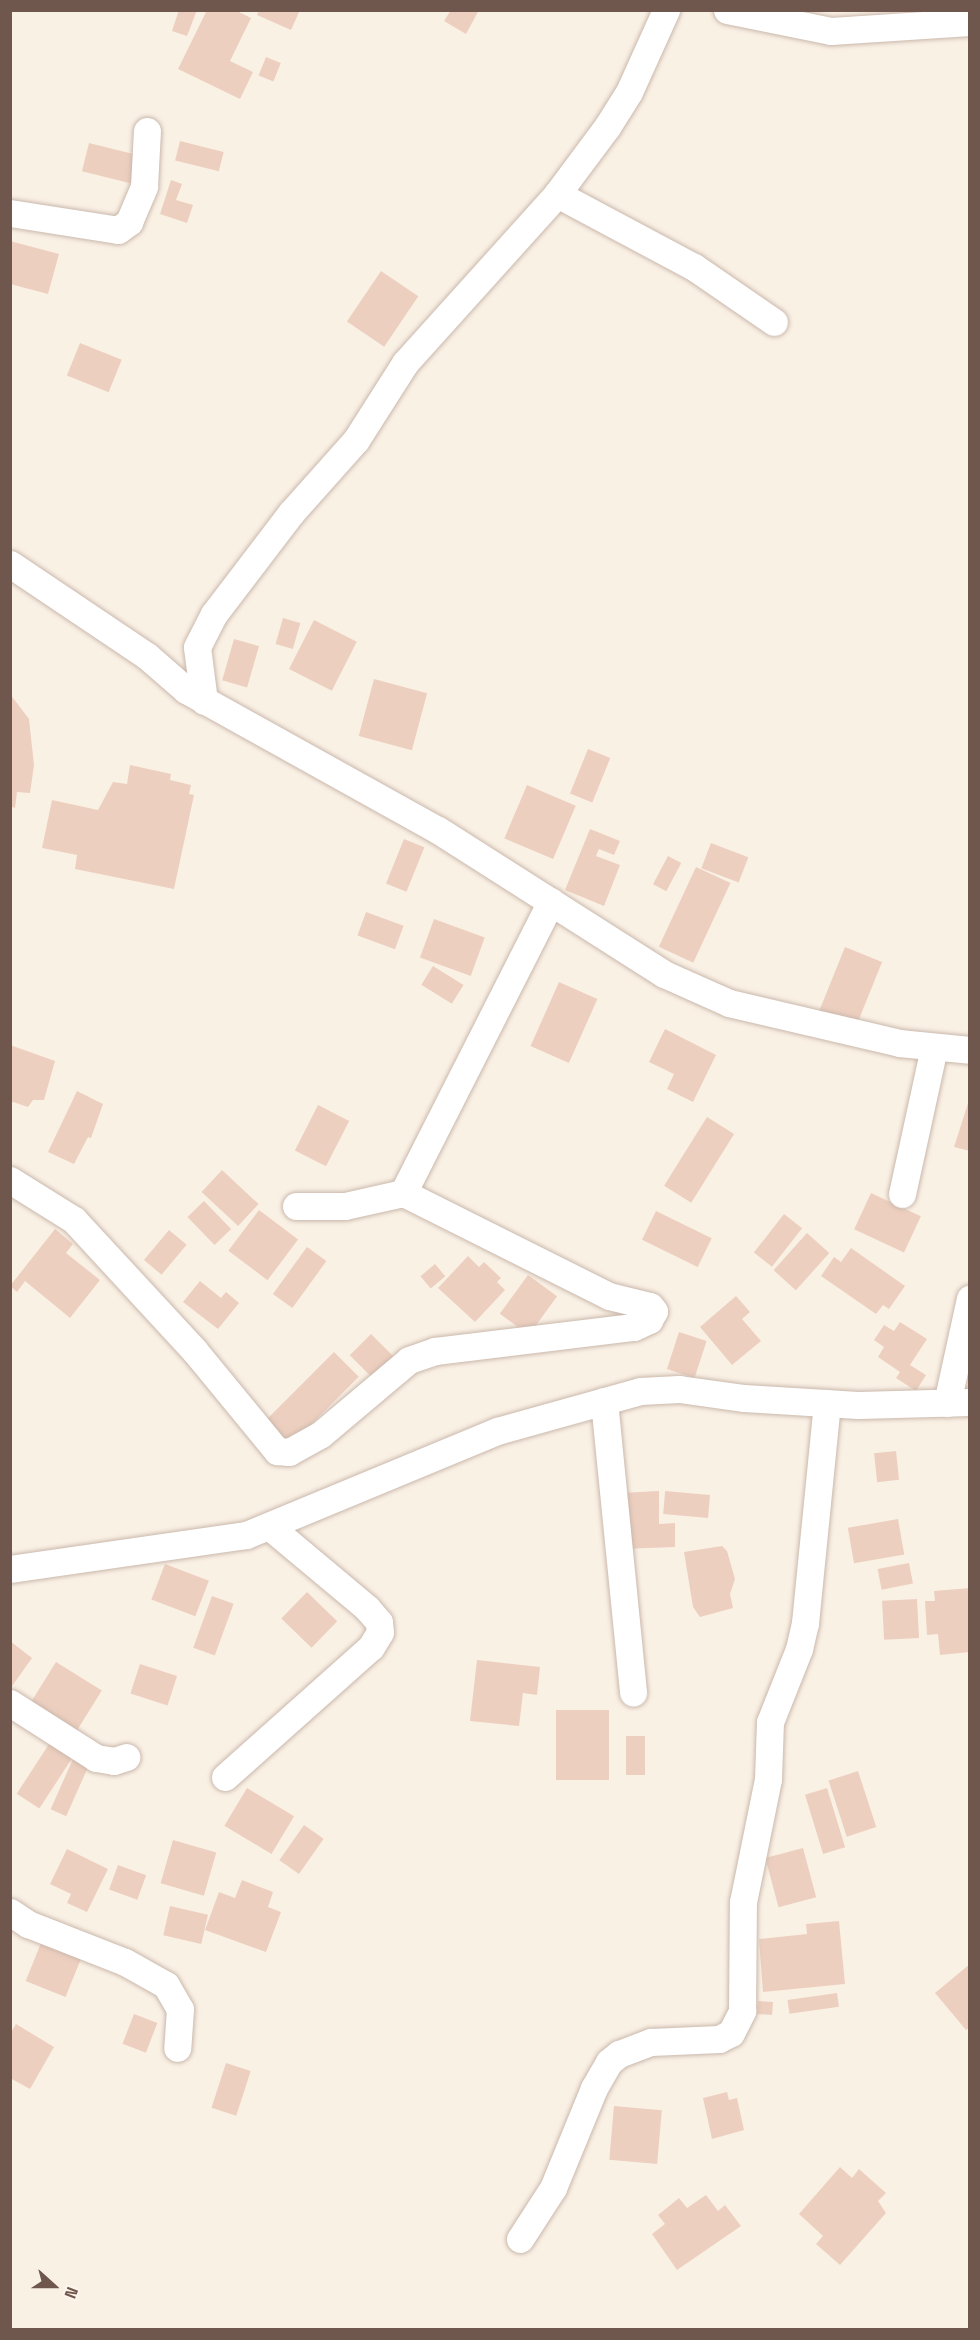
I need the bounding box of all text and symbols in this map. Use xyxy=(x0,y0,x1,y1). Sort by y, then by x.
north arrow xyxy=(24,2256,84,2316)
text: N xyxy=(60,2284,83,2301)

